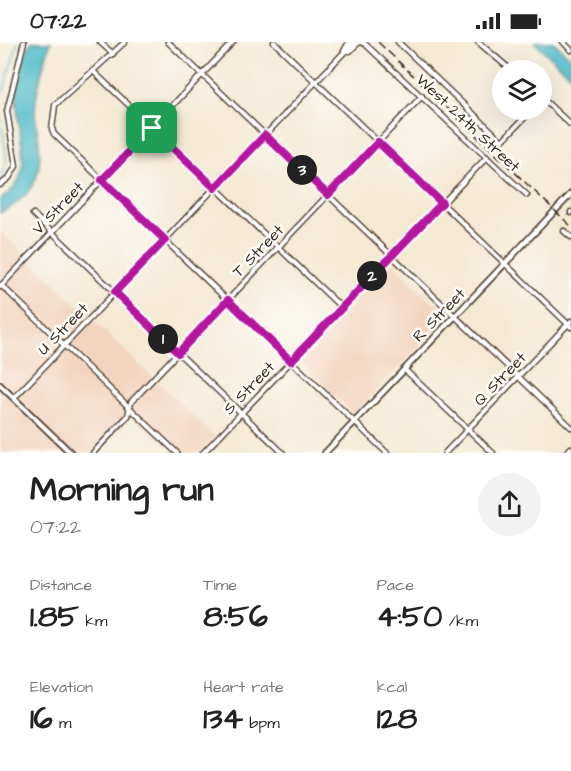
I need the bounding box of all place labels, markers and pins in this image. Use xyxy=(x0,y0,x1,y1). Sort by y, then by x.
pin xyxy=(126,102,177,153)
pin: 3 xyxy=(287,155,317,185)
pin: 2 xyxy=(357,261,387,291)
pin: 1 xyxy=(148,324,178,354)

